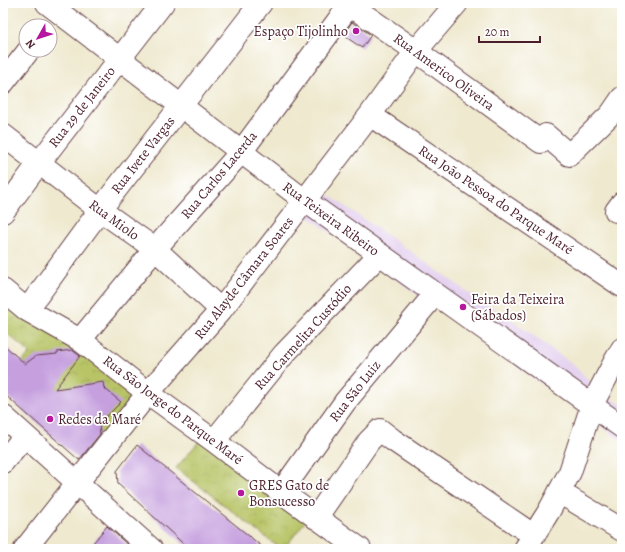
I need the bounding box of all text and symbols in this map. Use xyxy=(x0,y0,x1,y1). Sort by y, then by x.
north arrow xyxy=(18,18,58,58)
scale bar xyxy=(479,18,540,44)
place label: Espaço Tijolinho xyxy=(254,22,348,41)
text: 20 m xyxy=(485,24,509,40)
marker: Espaço Tijolinho xyxy=(351,26,361,36)
street label: Rua Americo Oliveira xyxy=(390,29,499,115)
text: N xyxy=(22,36,39,52)
street label: Rua 29 de Janeiro xyxy=(44,62,120,152)
street label: Rua Ivete Vargas xyxy=(107,112,179,198)
street label: Rua Carlos Lacerda xyxy=(177,127,262,223)
street label: Rua João Pessoa do Parque Maré xyxy=(415,141,577,259)
street label: Rua Teixeira Ribeiro xyxy=(279,178,383,261)
street label: Rua Miolo xyxy=(85,195,143,245)
street label: Rua Alayde Câmara Soares xyxy=(190,213,298,343)
street label: Rua Carmelita Custódio xyxy=(250,280,356,394)
place label: Feira da Teixeira (Sábados) xyxy=(471,290,565,325)
marker: Feira da Teixeira (Sábados) xyxy=(458,302,468,312)
street label: Rua São Jorge do Parque Maré xyxy=(99,351,247,469)
street label: Rua São Luiz xyxy=(325,356,385,426)
place label: Redes da Maré xyxy=(58,410,141,429)
marker: Redes da Maré xyxy=(45,414,55,424)
place label: GRES Gato de Bonsucesso xyxy=(249,476,329,511)
marker: GRES Gato de Bonsucesso xyxy=(236,488,246,498)

